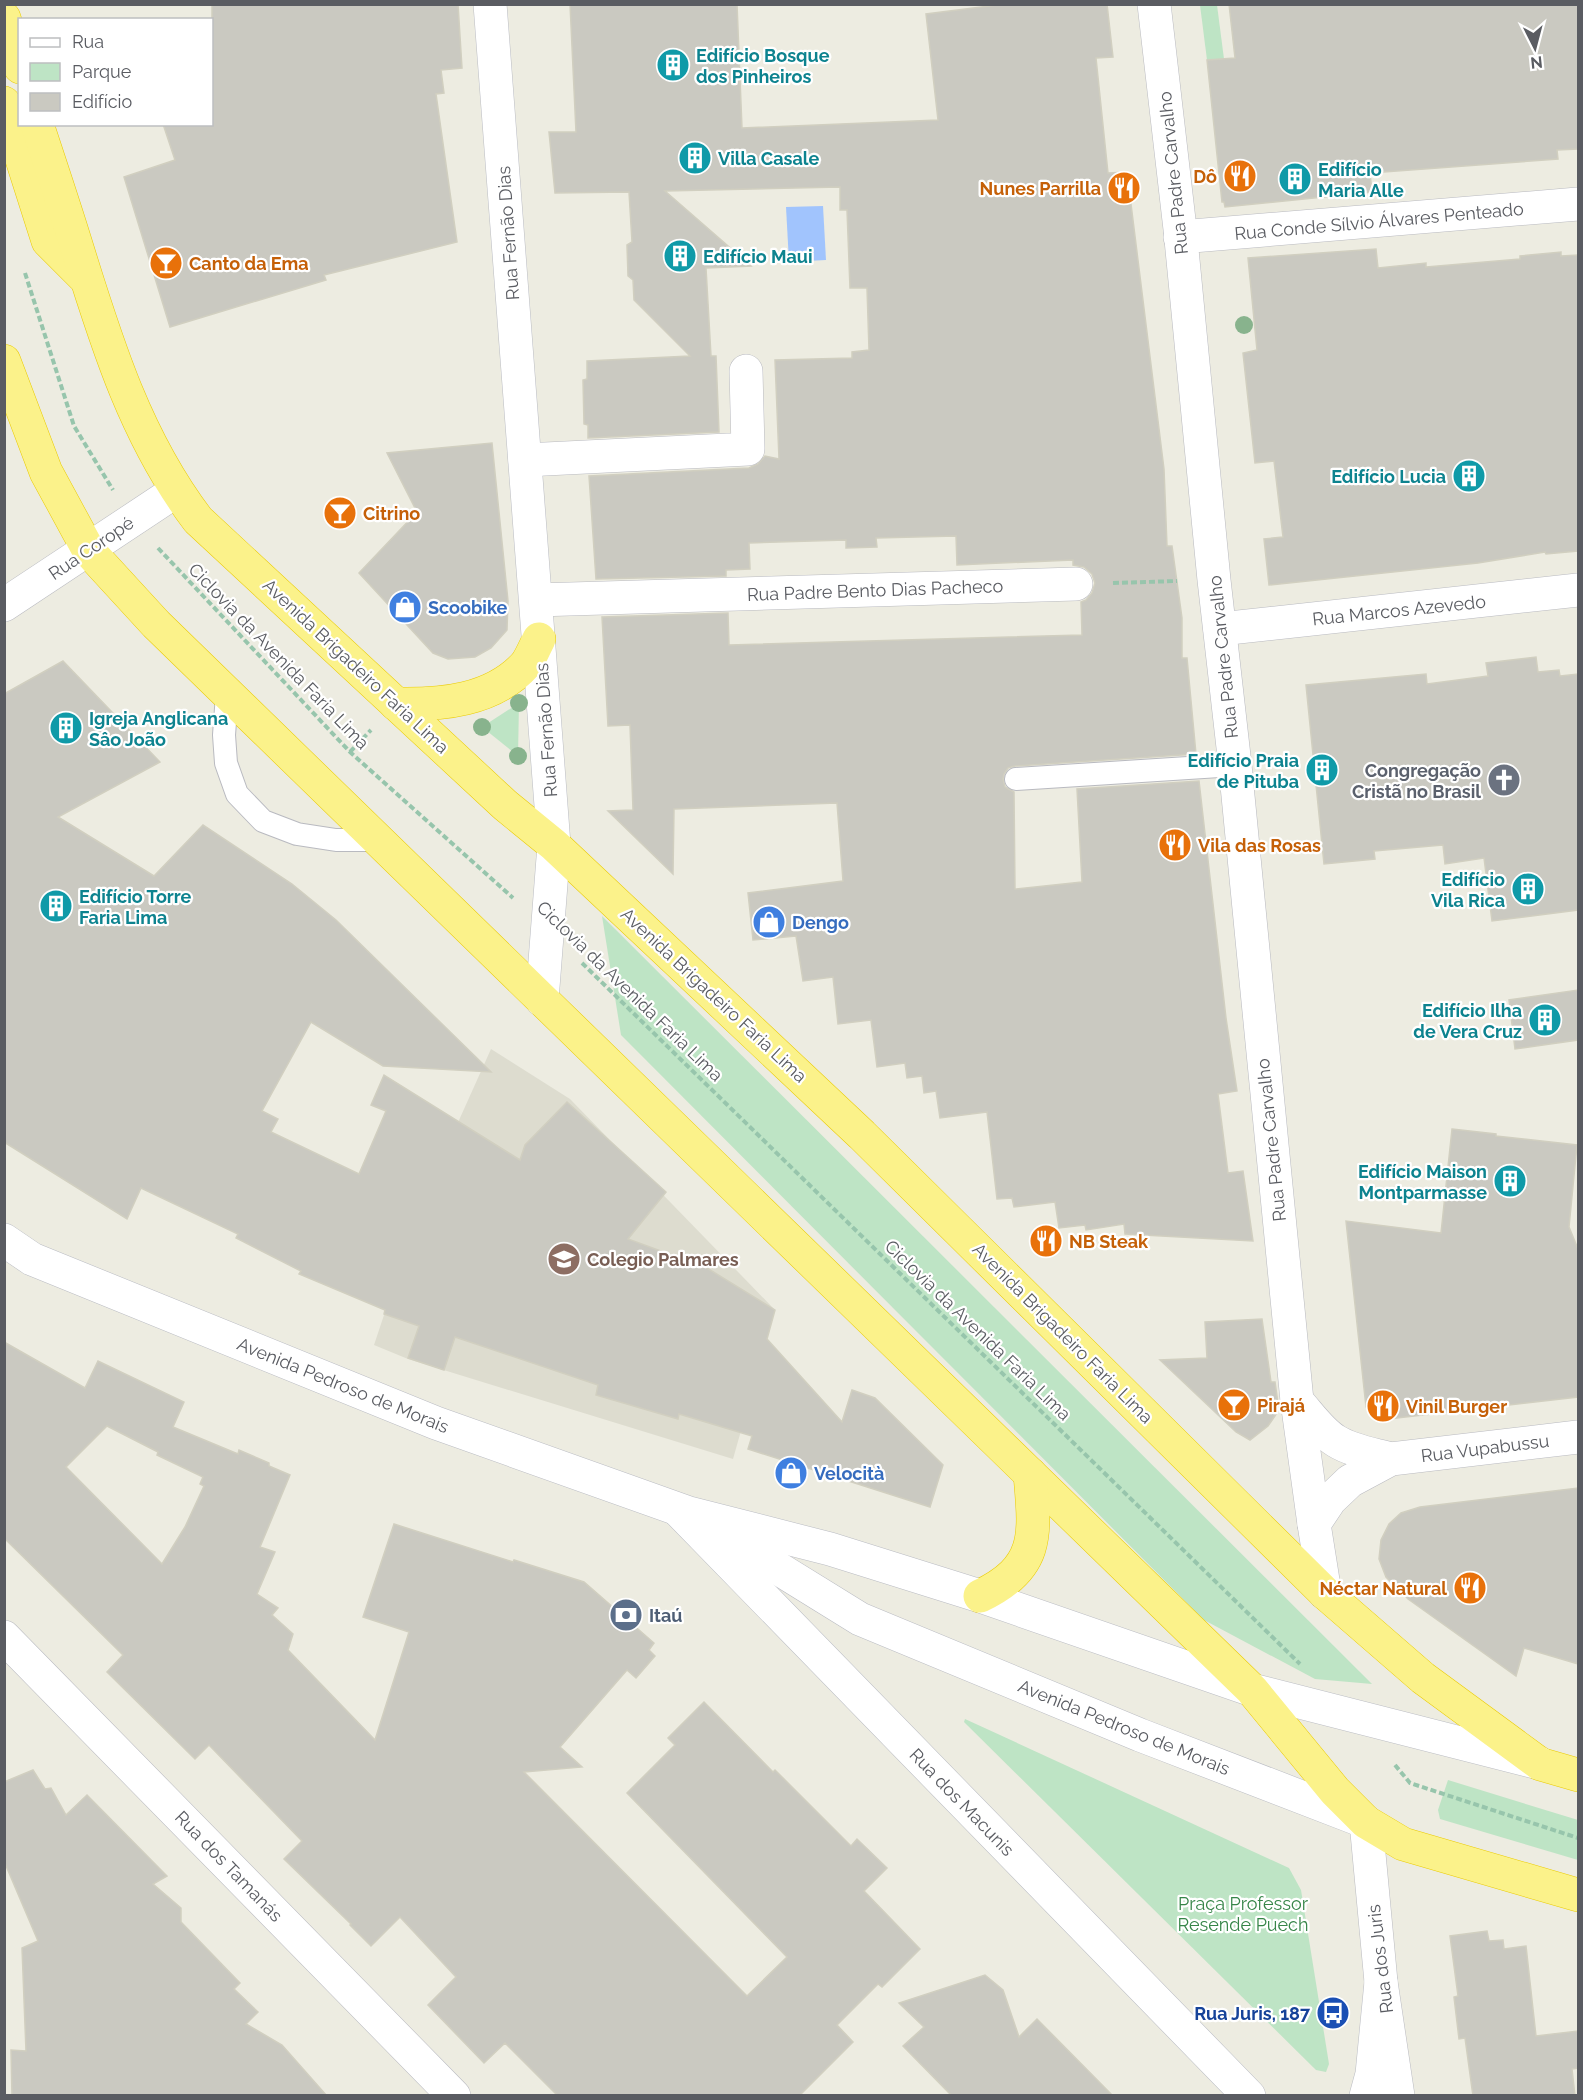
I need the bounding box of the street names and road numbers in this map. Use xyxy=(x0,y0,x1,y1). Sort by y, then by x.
street label: Rua Padre Carvalho xyxy=(1154,90,1192,256)
street label: Rua Fernão Dias xyxy=(493,165,523,301)
street label: Rua Conde Sílvio Álvares Penteado xyxy=(1233,197,1525,244)
street label: Rua Coropé xyxy=(44,512,138,584)
street label: Ciclovia da Avenida Faria Lima xyxy=(184,559,374,753)
street label: Avenida Brigadeiro Faria Lima xyxy=(259,574,453,758)
street label: Rua Padre Carvalho xyxy=(1204,574,1242,740)
street label: Rua Padre Bento Dias Pacheco xyxy=(747,575,1004,605)
street label: Rua Marcos Azevedo xyxy=(1311,590,1487,630)
street label: Rua Fernão Dias xyxy=(531,662,561,798)
street label: Ciclovia da Avenida Faria Lima xyxy=(533,896,727,1086)
street label: Avenida Brigadeiro Faria Lima xyxy=(617,903,811,1087)
street label: Rua Padre Carvalho xyxy=(1252,1057,1290,1223)
street label: Ciclovia da Avenida Faria Lima xyxy=(881,1235,1075,1425)
street label: Avenida Brigadeiro Faria Lima xyxy=(969,1239,1157,1427)
street label: Avenida Pedroso de Morais xyxy=(234,1333,452,1437)
street label: Rua Vupabussu xyxy=(1420,1430,1550,1466)
street label: Avenida Pedroso de Morais xyxy=(1015,1675,1233,1779)
street label: Rua dos Macunis xyxy=(905,1744,1019,1860)
street label: Rua dos Tamanás xyxy=(171,1806,287,1926)
street label: Rua dos Juris xyxy=(1363,1903,1397,2015)

